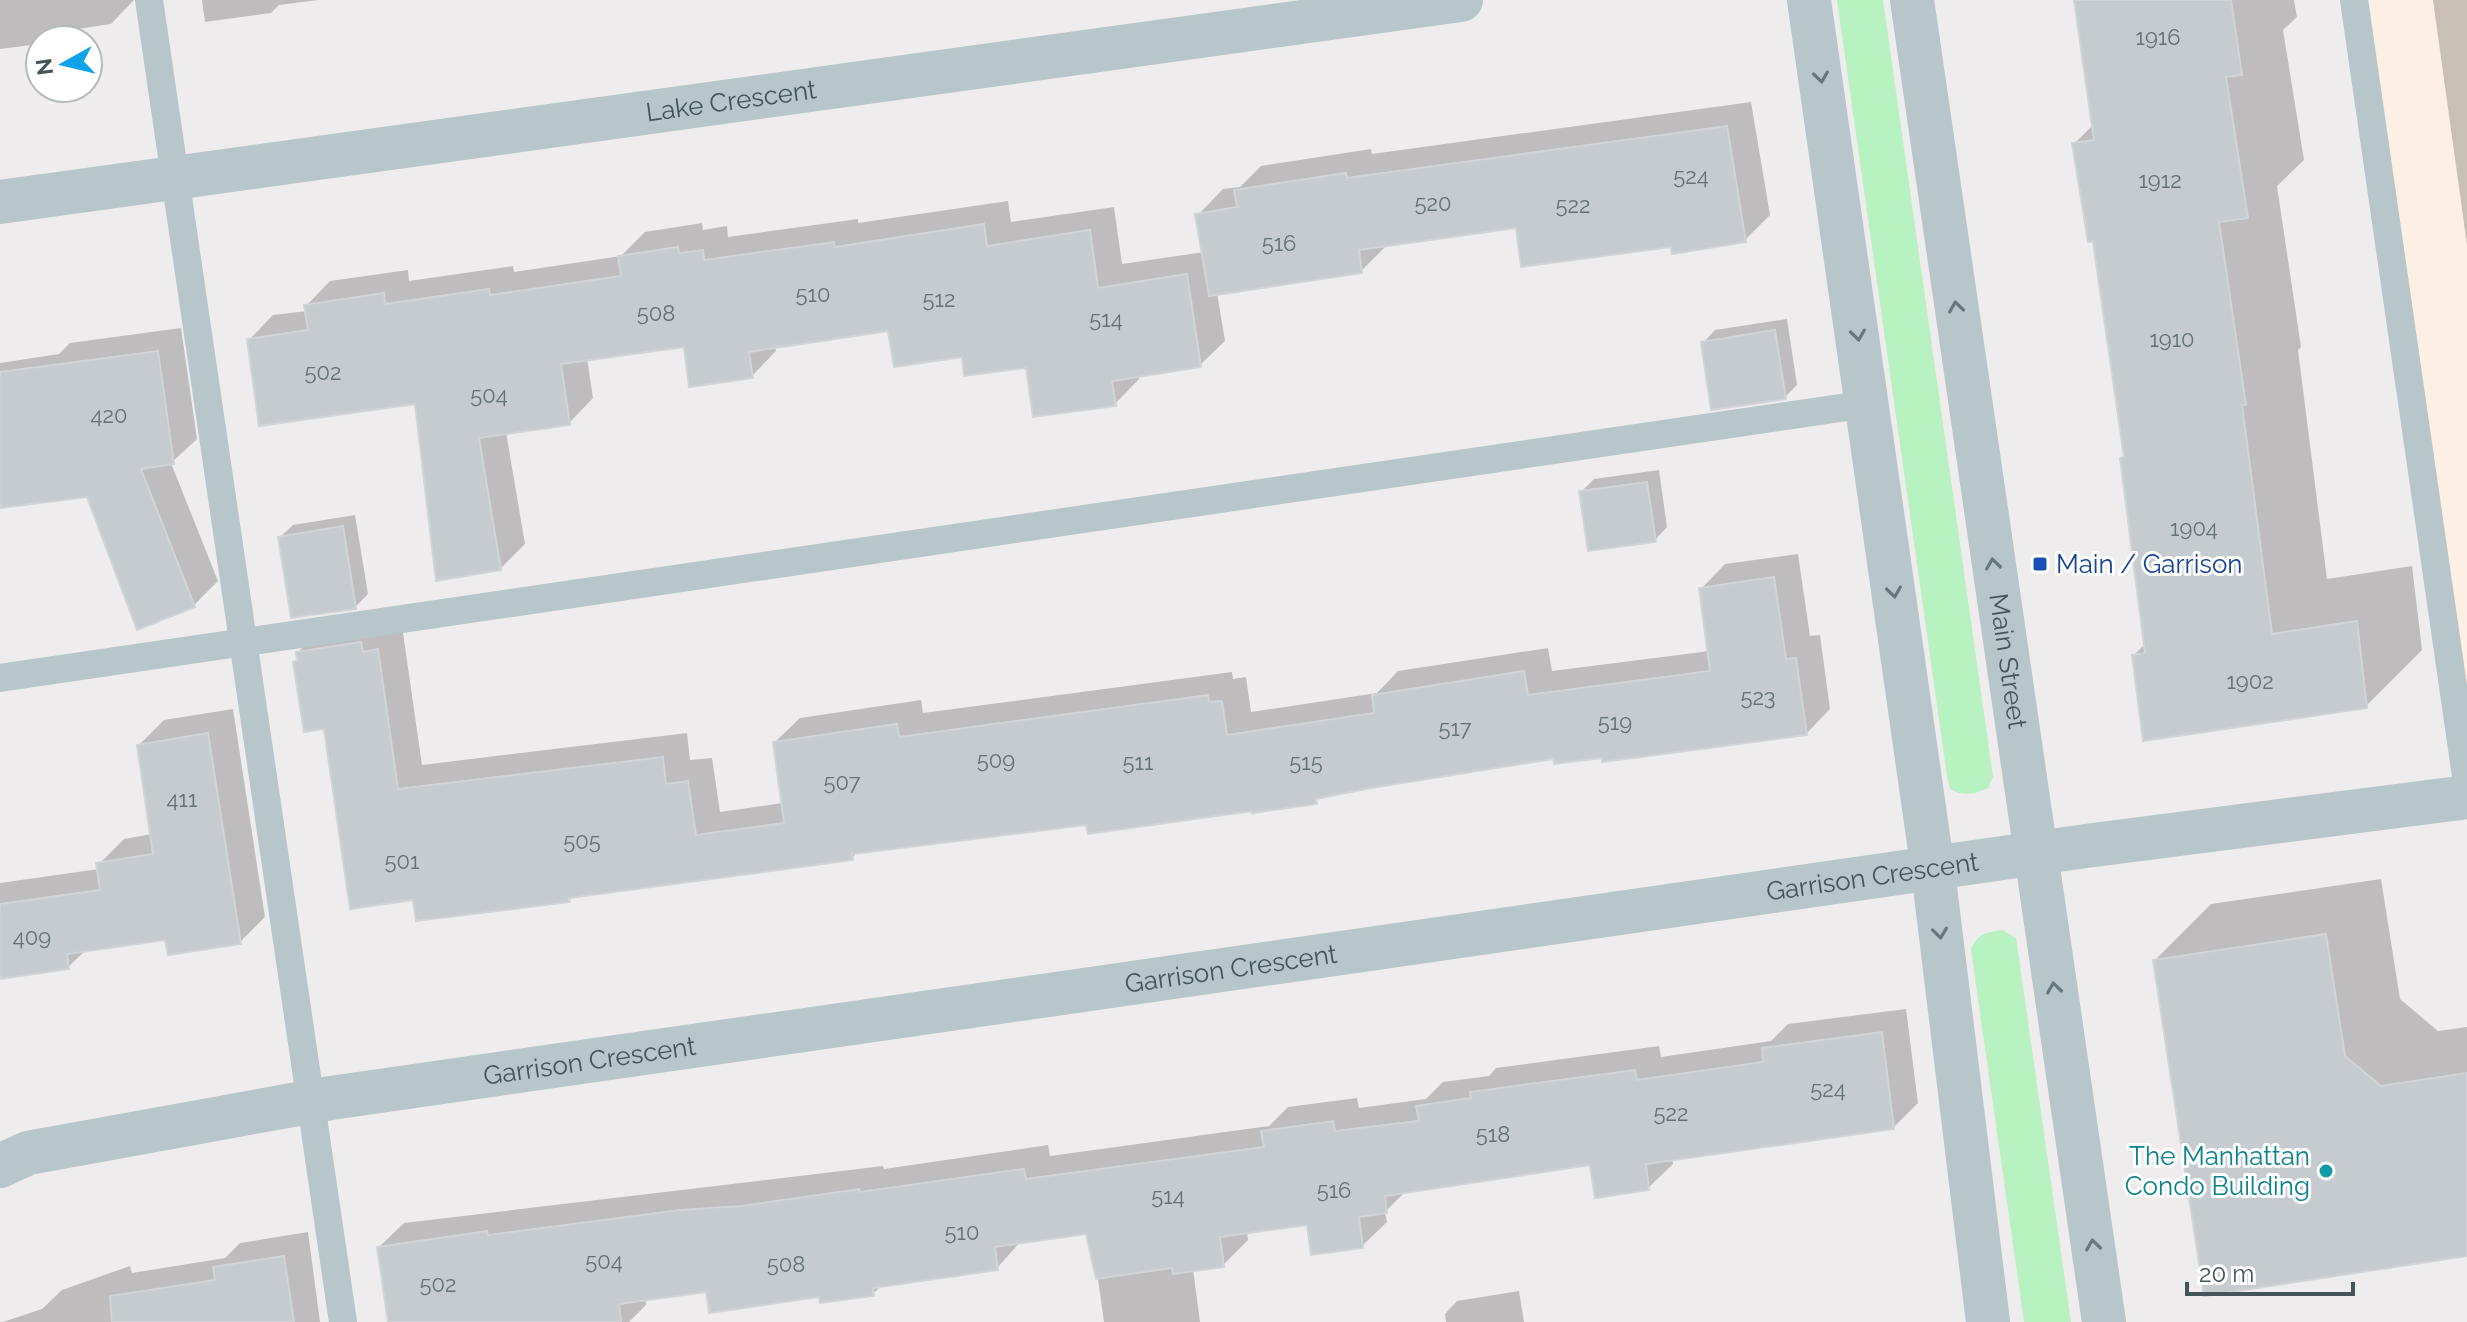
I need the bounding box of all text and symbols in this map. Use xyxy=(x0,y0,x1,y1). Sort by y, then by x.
north arrow xyxy=(24,24,104,104)
house number: 1916 xyxy=(2136,24,2181,50)
text: N xyxy=(30,57,58,77)
one-way arrow xyxy=(1812,70,1829,84)
street label: Lake Crescent xyxy=(644,74,819,128)
house number: 524 xyxy=(1673,163,1709,189)
house number: 1912 xyxy=(2138,167,2182,193)
house number: 520 xyxy=(1415,190,1451,216)
house number: 522 xyxy=(1556,192,1590,218)
house number: 516 xyxy=(1262,230,1296,256)
house number: 510 xyxy=(796,281,830,307)
house number: 512 xyxy=(923,286,955,312)
house number: 508 xyxy=(637,300,675,326)
one-way arrow xyxy=(1948,300,1965,314)
house number: 514 xyxy=(1089,306,1123,332)
house number: 1910 xyxy=(2149,326,2195,352)
one-way arrow xyxy=(1849,328,1866,341)
house number: 502 xyxy=(305,359,341,385)
house number: 504 xyxy=(470,382,508,408)
house number: 420 xyxy=(91,402,127,428)
house number: 1904 xyxy=(2170,515,2218,541)
place label: Main / Garrison xyxy=(2056,549,2243,579)
marker: Main / Garrison xyxy=(2031,555,2049,573)
one-way arrow xyxy=(1985,557,2002,571)
one-way arrow xyxy=(1885,585,1902,599)
street label: Main Street xyxy=(1983,591,2033,731)
house number: 1902 xyxy=(2226,668,2274,694)
house number: 523 xyxy=(1740,684,1776,710)
house number: 519 xyxy=(1598,709,1632,735)
house number: 517 xyxy=(1438,715,1472,741)
house number: 509 xyxy=(977,747,1015,773)
house number: 511 xyxy=(1123,749,1153,775)
house number: 515 xyxy=(1289,749,1323,775)
house number: 507 xyxy=(823,769,861,795)
house number: 411 xyxy=(167,786,197,812)
house number: 505 xyxy=(563,828,601,854)
street label: Garrison Crescent xyxy=(1764,847,1981,907)
house number: 501 xyxy=(385,848,419,874)
house number: 409 xyxy=(13,924,51,950)
one-way arrow xyxy=(1931,927,1948,940)
street label: Garrison Crescent xyxy=(1123,939,1339,999)
one-way arrow xyxy=(2046,981,2063,995)
street label: Garrison Crescent xyxy=(481,1031,698,1091)
house number: 524 xyxy=(1810,1076,1846,1102)
house number: 522 xyxy=(1654,1100,1688,1126)
house number: 518 xyxy=(1476,1121,1510,1147)
place label: The Manhattan Condo Building xyxy=(2125,1141,2310,1201)
marker: The Manhattan Condo Building xyxy=(2317,1162,2335,1180)
house number: 516 xyxy=(1317,1177,1351,1203)
house number: 514 xyxy=(1151,1183,1185,1209)
house number: 510 xyxy=(945,1219,979,1245)
one-way arrow xyxy=(2085,1238,2102,1252)
scale bar xyxy=(2187,1246,2353,1296)
house number: 504 xyxy=(585,1248,623,1274)
house number: 508 xyxy=(767,1251,805,1277)
text: 20 m xyxy=(2199,1259,2254,1288)
house number: 502 xyxy=(420,1271,456,1297)

